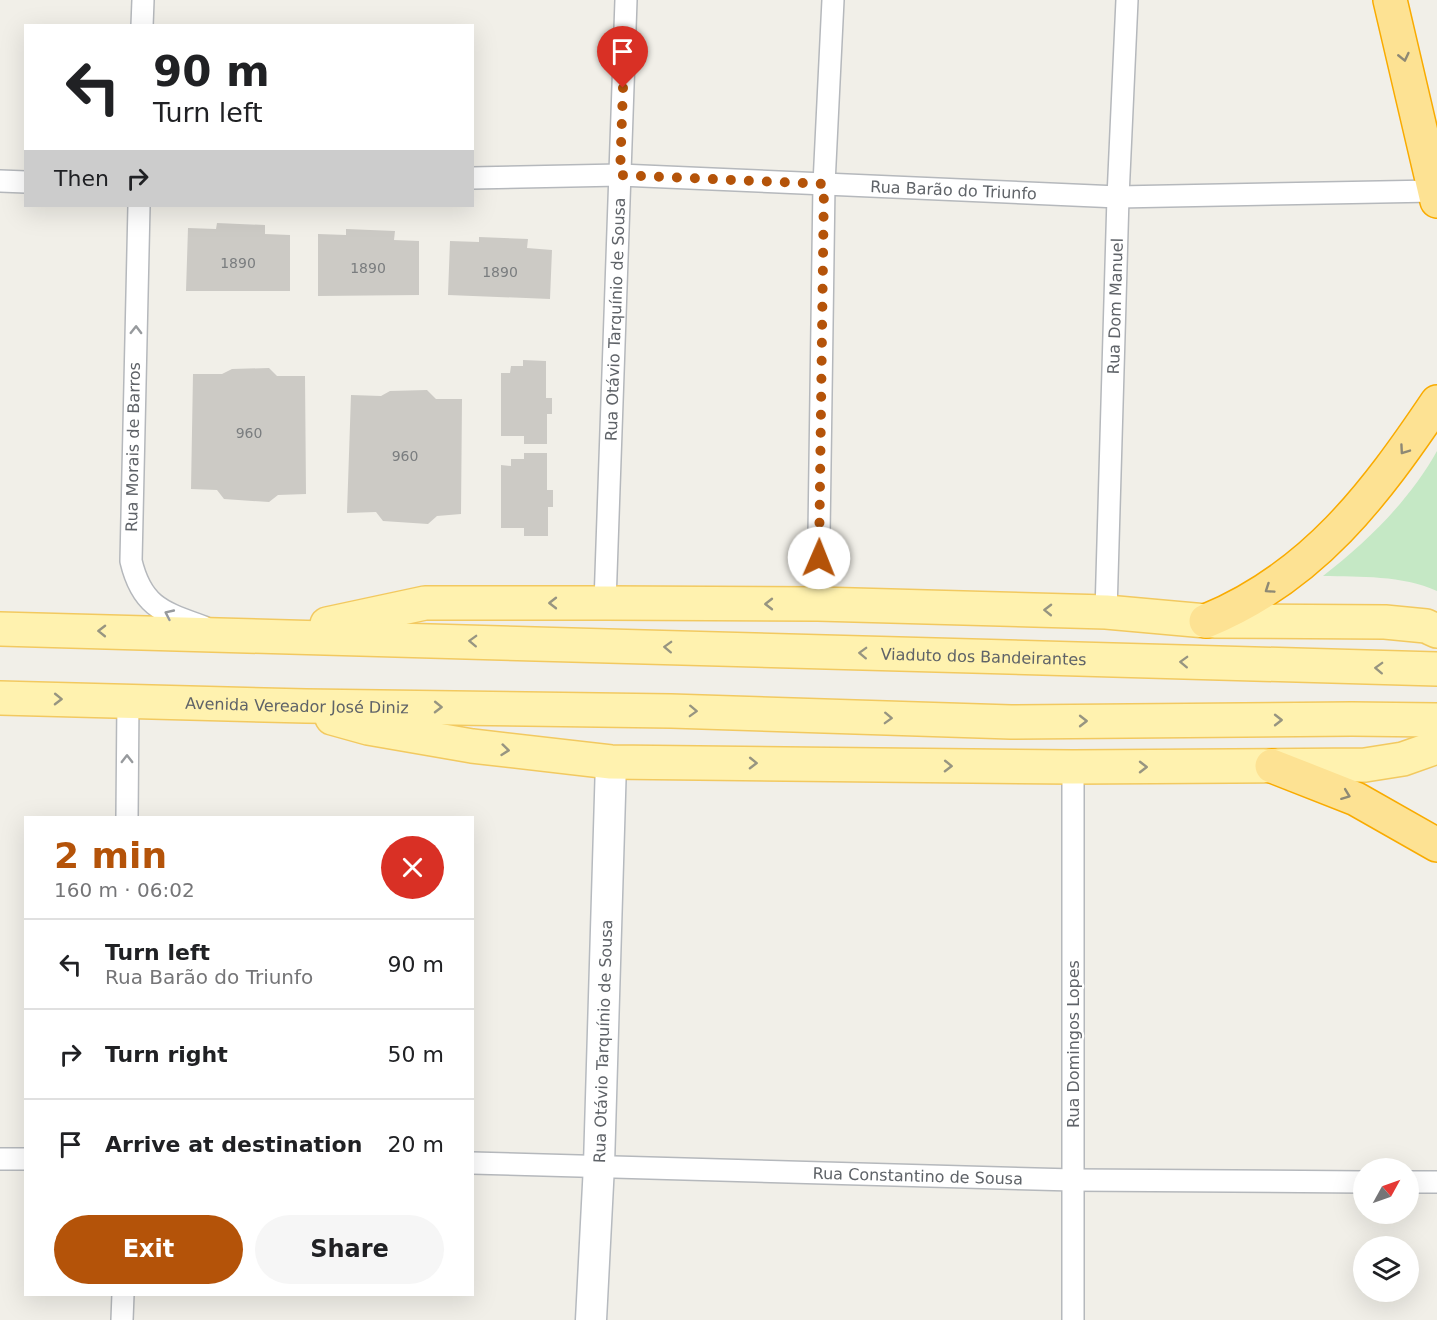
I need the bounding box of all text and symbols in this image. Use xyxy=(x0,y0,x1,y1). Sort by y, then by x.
pin xyxy=(597,26,648,88)
icon: arrive xyxy=(606,35,639,68)
text: 90 m xyxy=(153,47,270,96)
icon: left xyxy=(54,48,132,126)
one-way arrow xyxy=(1396,52,1409,62)
text: Turn left xyxy=(153,97,263,128)
icon: right xyxy=(121,162,154,195)
text: Then xyxy=(54,166,109,191)
street label: Rua Barão do Triunfo xyxy=(870,177,1037,203)
street label: Rua Otávio Tarquínio de Sousa xyxy=(601,197,629,441)
street label: Rua Dom Manuel xyxy=(1103,238,1126,375)
house number: 1890 xyxy=(220,255,256,271)
house number: 1890 xyxy=(350,260,386,276)
house number: 1890 xyxy=(482,264,518,280)
one-way arrow xyxy=(130,325,142,334)
street label: Rua Morais de Barros xyxy=(122,362,144,532)
house number: 960 xyxy=(236,425,262,441)
one-way arrow xyxy=(1400,443,1411,454)
house number: 960 xyxy=(392,448,418,464)
position arrow xyxy=(787,526,851,590)
one-way arrow xyxy=(1265,582,1276,593)
one-way arrow xyxy=(549,597,558,609)
one-way arrow xyxy=(765,598,774,610)
one-way arrow xyxy=(1043,604,1052,616)
one-way arrow xyxy=(165,609,176,621)
one-way arrow xyxy=(98,625,107,638)
one-way arrow xyxy=(469,635,478,648)
one-way arrow xyxy=(663,641,672,653)
street label: Viaduto dos Bandeirantes xyxy=(880,644,1087,669)
one-way arrow xyxy=(858,646,867,659)
one-way arrow xyxy=(1179,656,1188,668)
one-way arrow xyxy=(1374,661,1383,674)
one-way arrow xyxy=(54,693,63,705)
street label: Avenida Vereador José Diniz xyxy=(185,693,409,717)
one-way arrow xyxy=(434,701,443,713)
one-way arrow xyxy=(688,705,697,718)
one-way arrow xyxy=(883,712,892,724)
one-way arrow xyxy=(1273,714,1282,726)
one-way arrow xyxy=(1078,715,1087,727)
one-way arrow xyxy=(501,743,510,756)
one-way arrow xyxy=(121,755,133,764)
one-way arrow xyxy=(749,757,758,770)
one-way arrow xyxy=(944,760,953,772)
one-way arrow xyxy=(1139,761,1148,773)
one-way arrow xyxy=(1340,788,1351,800)
text: 2 min xyxy=(54,835,167,876)
button: close xyxy=(381,836,444,899)
text: 160 m · 06:02 xyxy=(54,878,195,902)
street label: Rua Otávio Tarquínio de Sousa xyxy=(590,919,616,1163)
text: Turn left xyxy=(105,940,210,965)
icon: left xyxy=(54,948,87,981)
text: 90 m xyxy=(388,952,444,977)
street label: Rua Domingos Lopes xyxy=(1064,960,1083,1128)
text: Rua Barão do Triunfo xyxy=(105,965,313,989)
icon: right xyxy=(54,1038,87,1071)
text: Turn right xyxy=(105,1042,228,1067)
text: 50 m xyxy=(388,1042,444,1067)
icon: arrive xyxy=(54,1128,87,1161)
text: Arrive at destination xyxy=(105,1132,362,1157)
text: 20 m xyxy=(388,1132,444,1157)
north arrow xyxy=(1353,1158,1419,1224)
map controls xyxy=(1353,1158,1419,1302)
street label: Rua Constantino de Sousa xyxy=(812,1163,1023,1188)
button: Exit xyxy=(54,1215,243,1284)
button: Share xyxy=(255,1215,444,1284)
button: layers xyxy=(1353,1236,1419,1302)

